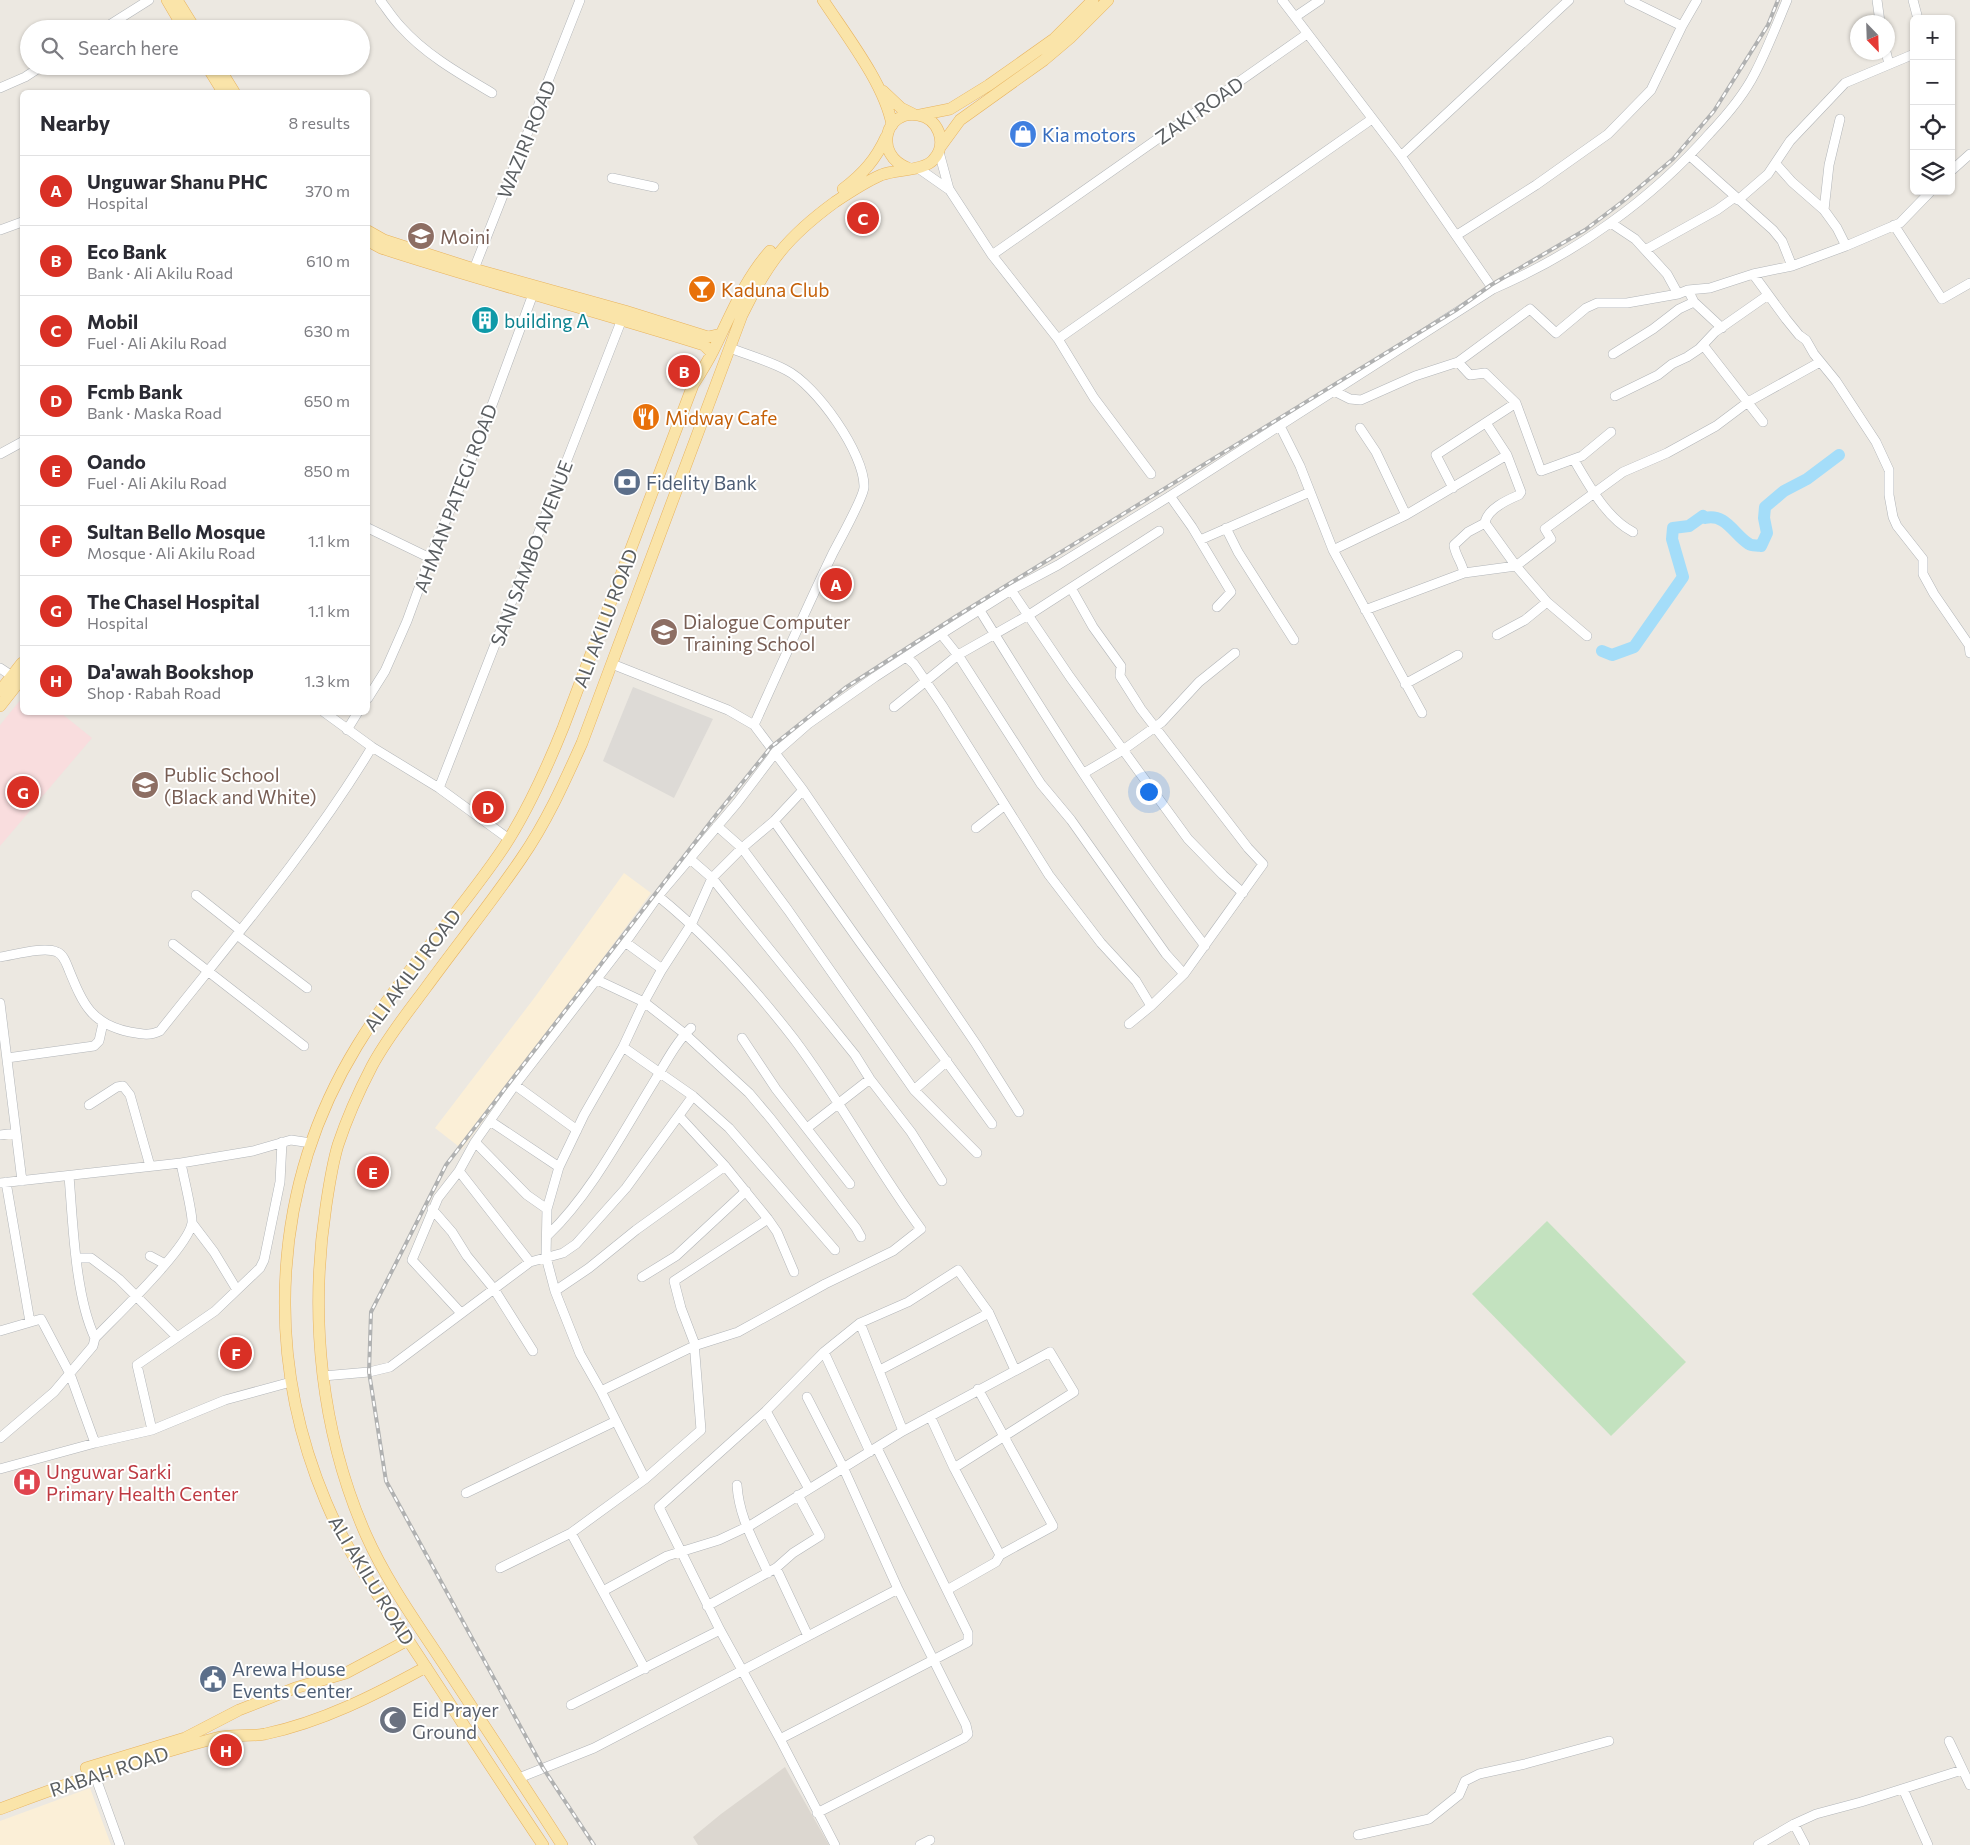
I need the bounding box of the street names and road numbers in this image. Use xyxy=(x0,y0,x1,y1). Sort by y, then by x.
street label: ZAKI ROAD xyxy=(1151,71,1247,149)
street label: WAZIRI ROAD xyxy=(492,77,560,201)
street label: AHMAN PATEGI ROAD xyxy=(408,401,502,595)
street label: SANI SAMBO AVENUE xyxy=(485,457,577,649)
street label: ALI AKILU ROAD xyxy=(568,545,642,691)
street label: ALI AKILU ROAD xyxy=(359,904,465,1036)
street label: ALI AKILU ROAD xyxy=(324,1511,420,1649)
street label: RABAH ROAD xyxy=(47,1741,171,1801)

